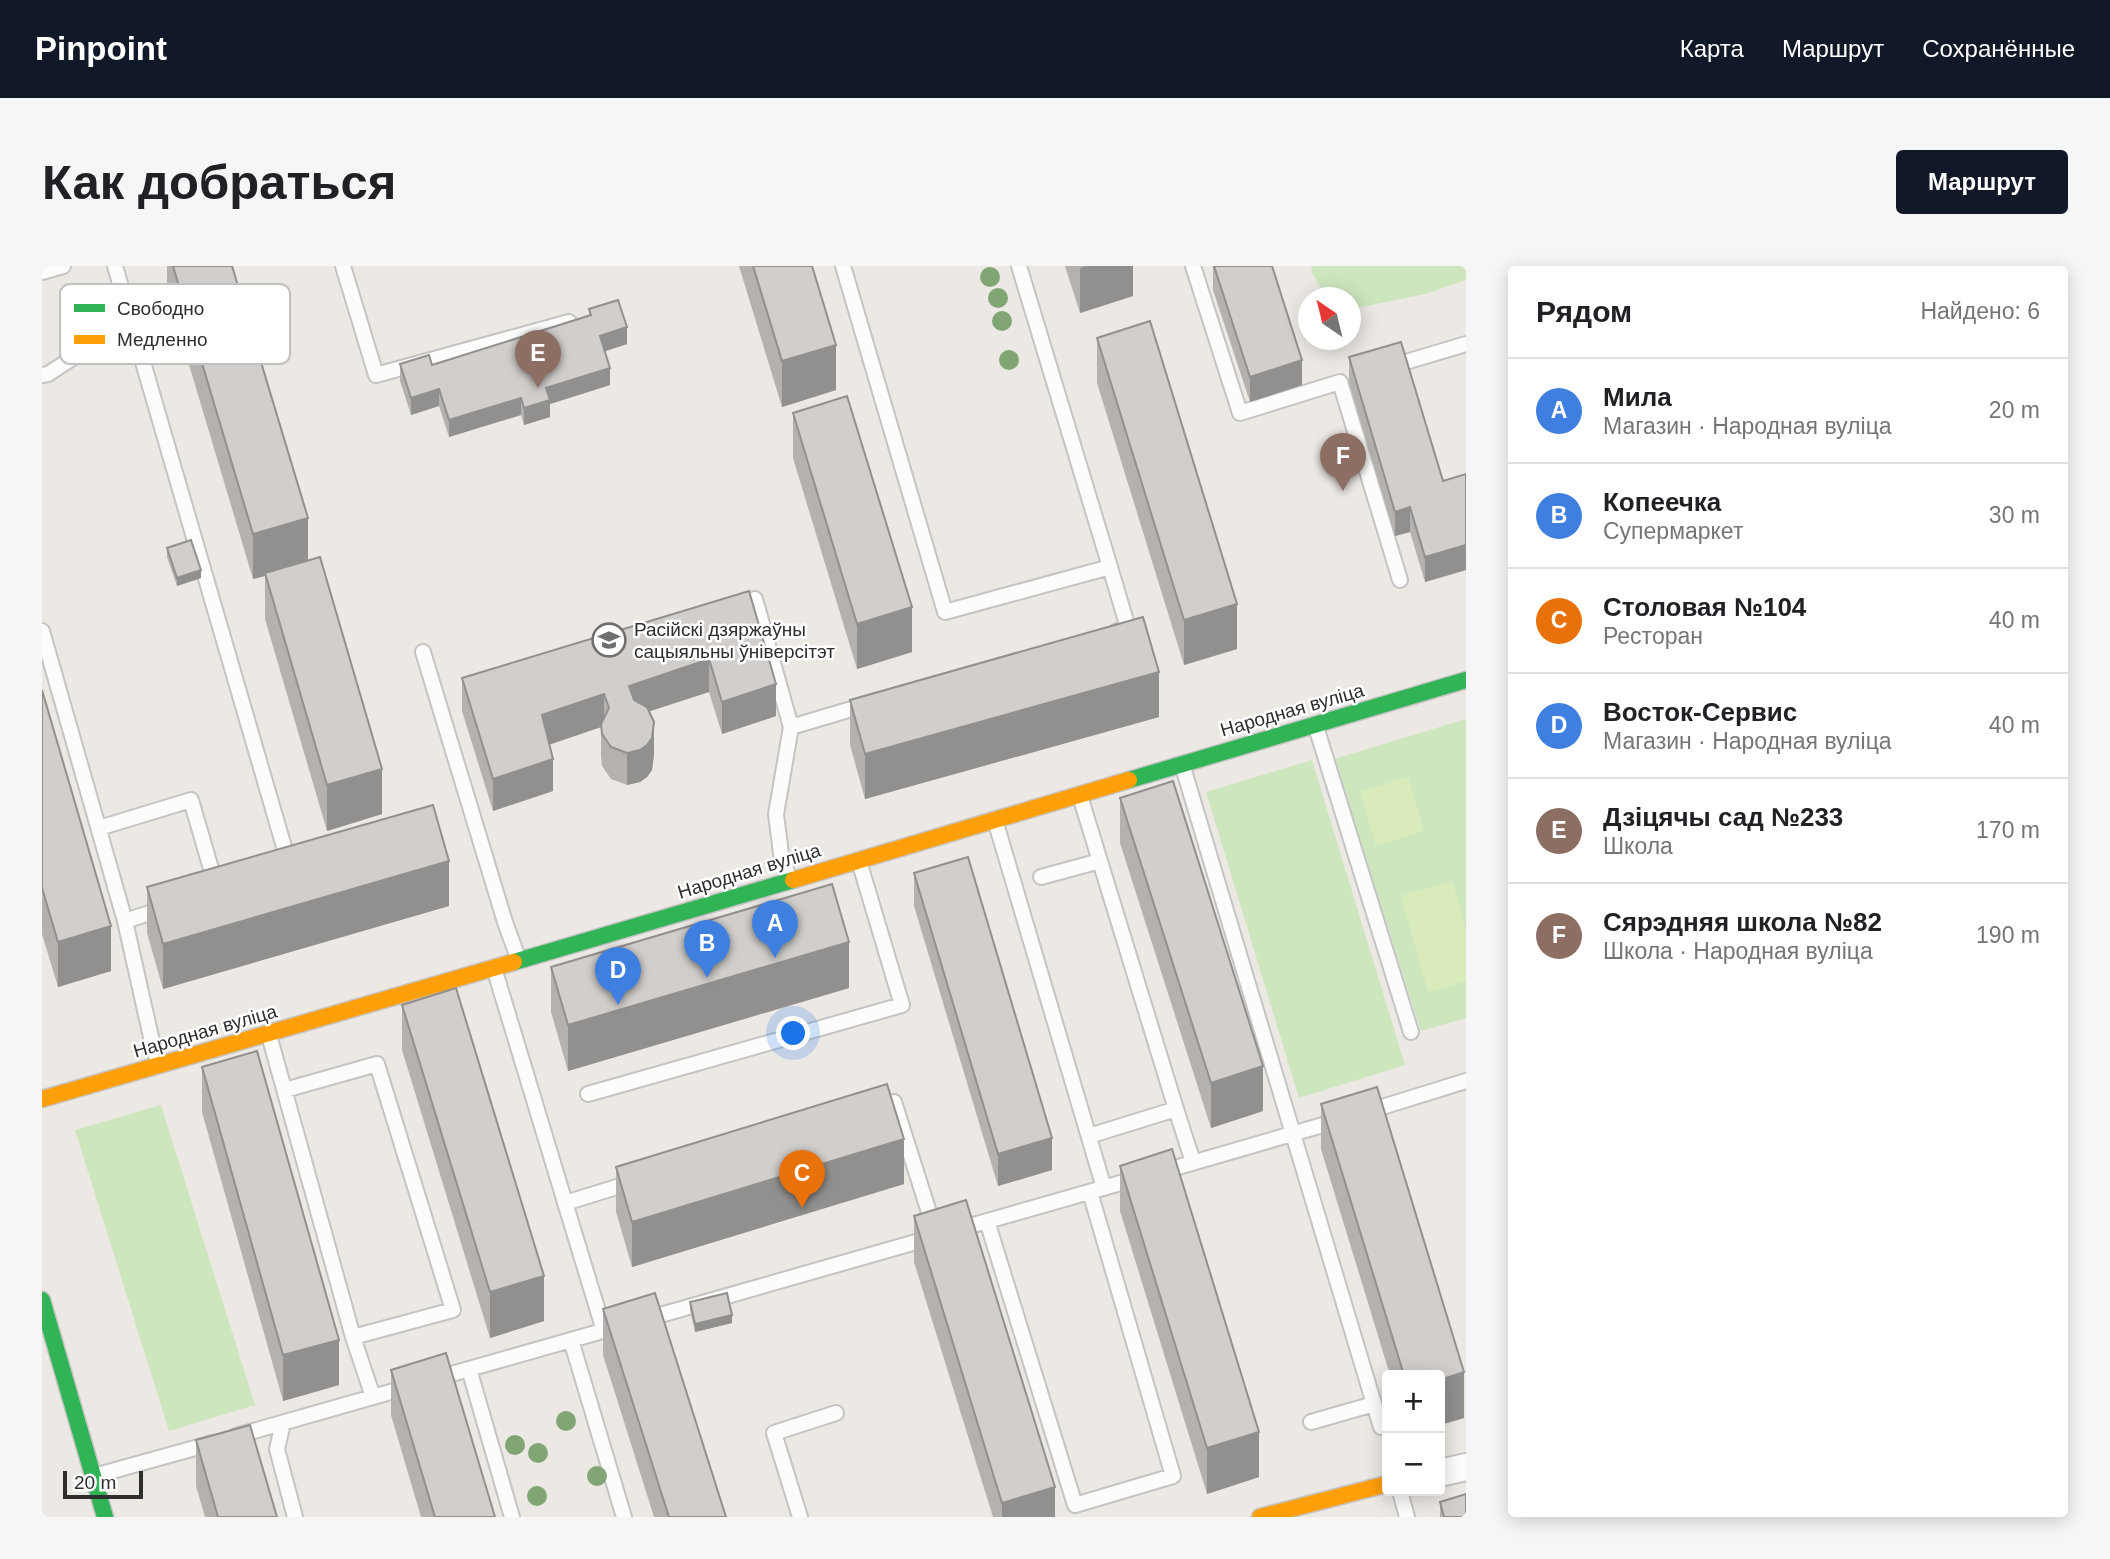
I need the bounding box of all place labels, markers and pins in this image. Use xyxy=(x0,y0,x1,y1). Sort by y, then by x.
pin: E xyxy=(515,330,561,388)
pin: F xyxy=(1320,433,1366,491)
place label: Расійскі дзяржаўны сацыяльны ўніверсітэт xyxy=(634,619,835,662)
school or university icon: Расійскі дзяржаўны сацыяльны ўніверсітэт xyxy=(590,621,628,659)
pin: A xyxy=(752,900,798,958)
pin: B xyxy=(684,920,730,978)
pin: D xyxy=(595,947,641,1005)
pin: C xyxy=(779,1150,825,1208)

